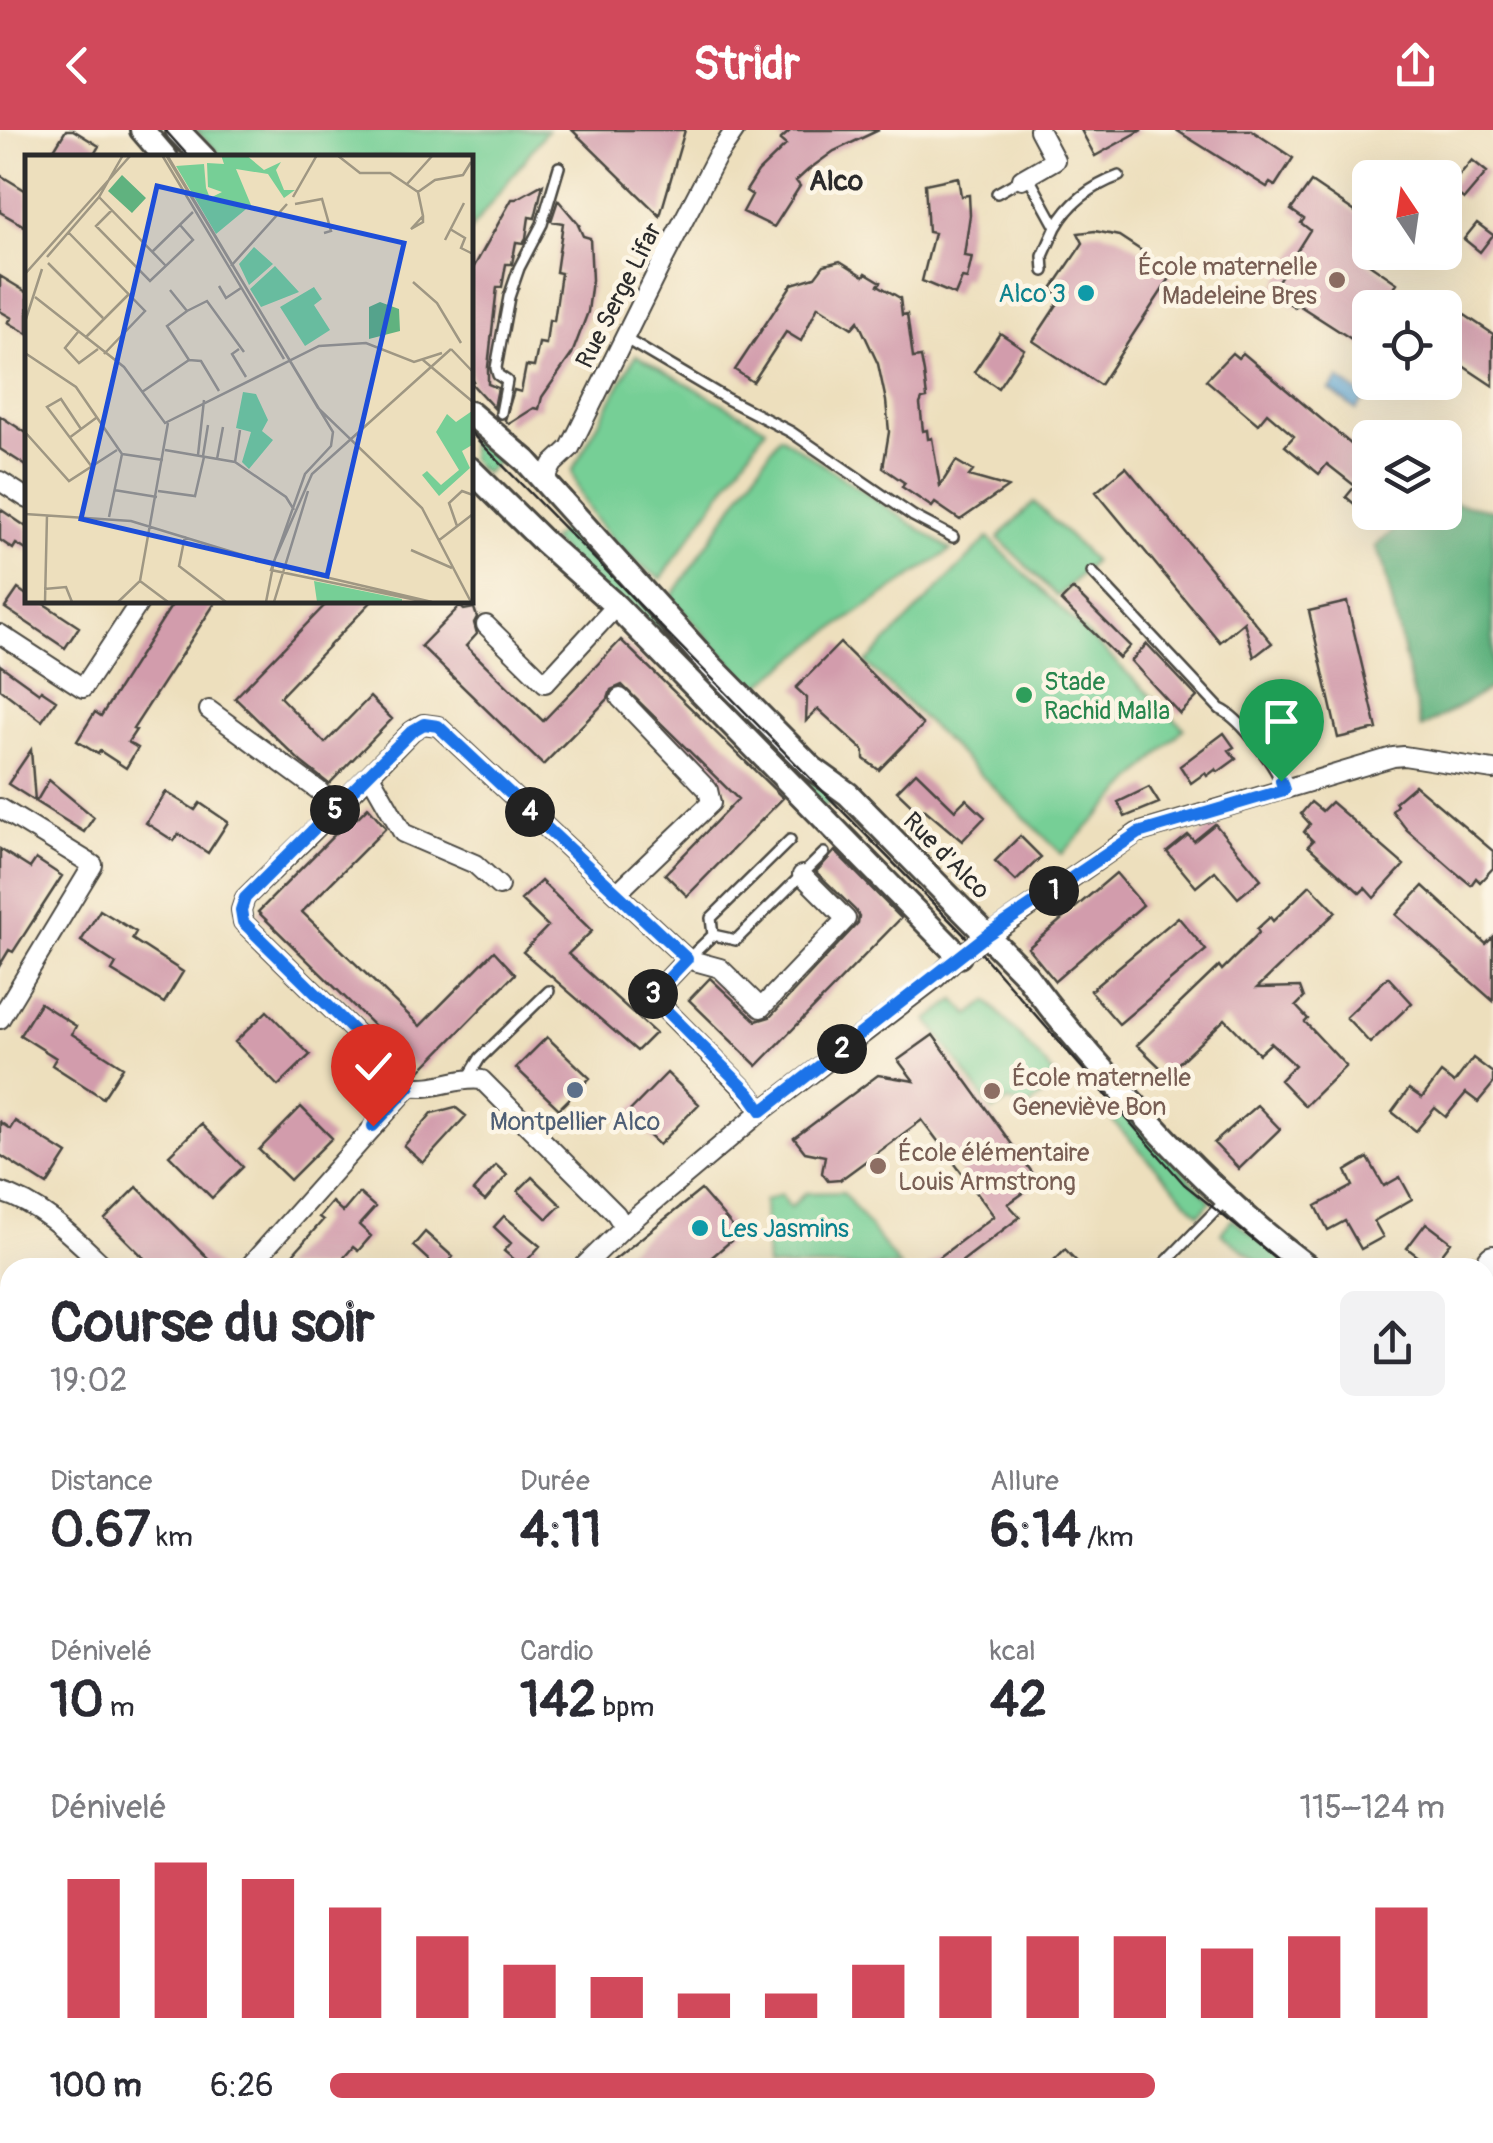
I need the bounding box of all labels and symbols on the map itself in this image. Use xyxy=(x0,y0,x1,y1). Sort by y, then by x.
inset map xyxy=(25,155,472,602)
north arrow xyxy=(1352,160,1462,270)
district label: Alco xyxy=(809,164,863,199)
street label: Rue Serge Lifar xyxy=(569,218,669,374)
place label: École maternelle Madeleine Bres xyxy=(1138,251,1318,312)
marker: École maternelle Madeleine Bres xyxy=(1326,269,1348,291)
place label: Alco 3 xyxy=(998,279,1066,310)
marker: Alco 3 xyxy=(1075,282,1097,304)
place label: Stade Rachid Malla xyxy=(1044,667,1170,727)
pin xyxy=(1239,679,1324,782)
marker: Stade Rachid Malla xyxy=(1013,684,1035,706)
pin: 5 xyxy=(310,785,360,835)
pin: 4 xyxy=(505,787,555,837)
street label: Rue d'Alco xyxy=(896,806,996,906)
pin: 1 xyxy=(1029,866,1079,916)
pin: 3 xyxy=(628,969,678,1019)
pin xyxy=(331,1024,416,1127)
pin: 2 xyxy=(817,1024,867,1074)
place label: École maternelle Geneviève Bon xyxy=(1012,1062,1192,1123)
marker: Montpellier Alco xyxy=(564,1079,586,1101)
marker: École maternelle Geneviève Bon xyxy=(981,1080,1003,1102)
place label: Montpellier Alco xyxy=(490,1107,660,1138)
place label: École élémentaire Louis Armstrong xyxy=(898,1137,1090,1198)
marker: École élémentaire Louis Armstrong xyxy=(867,1155,889,1177)
place label: Les Jasmins xyxy=(720,1214,849,1245)
marker: Les Jasmins xyxy=(689,1217,711,1239)

